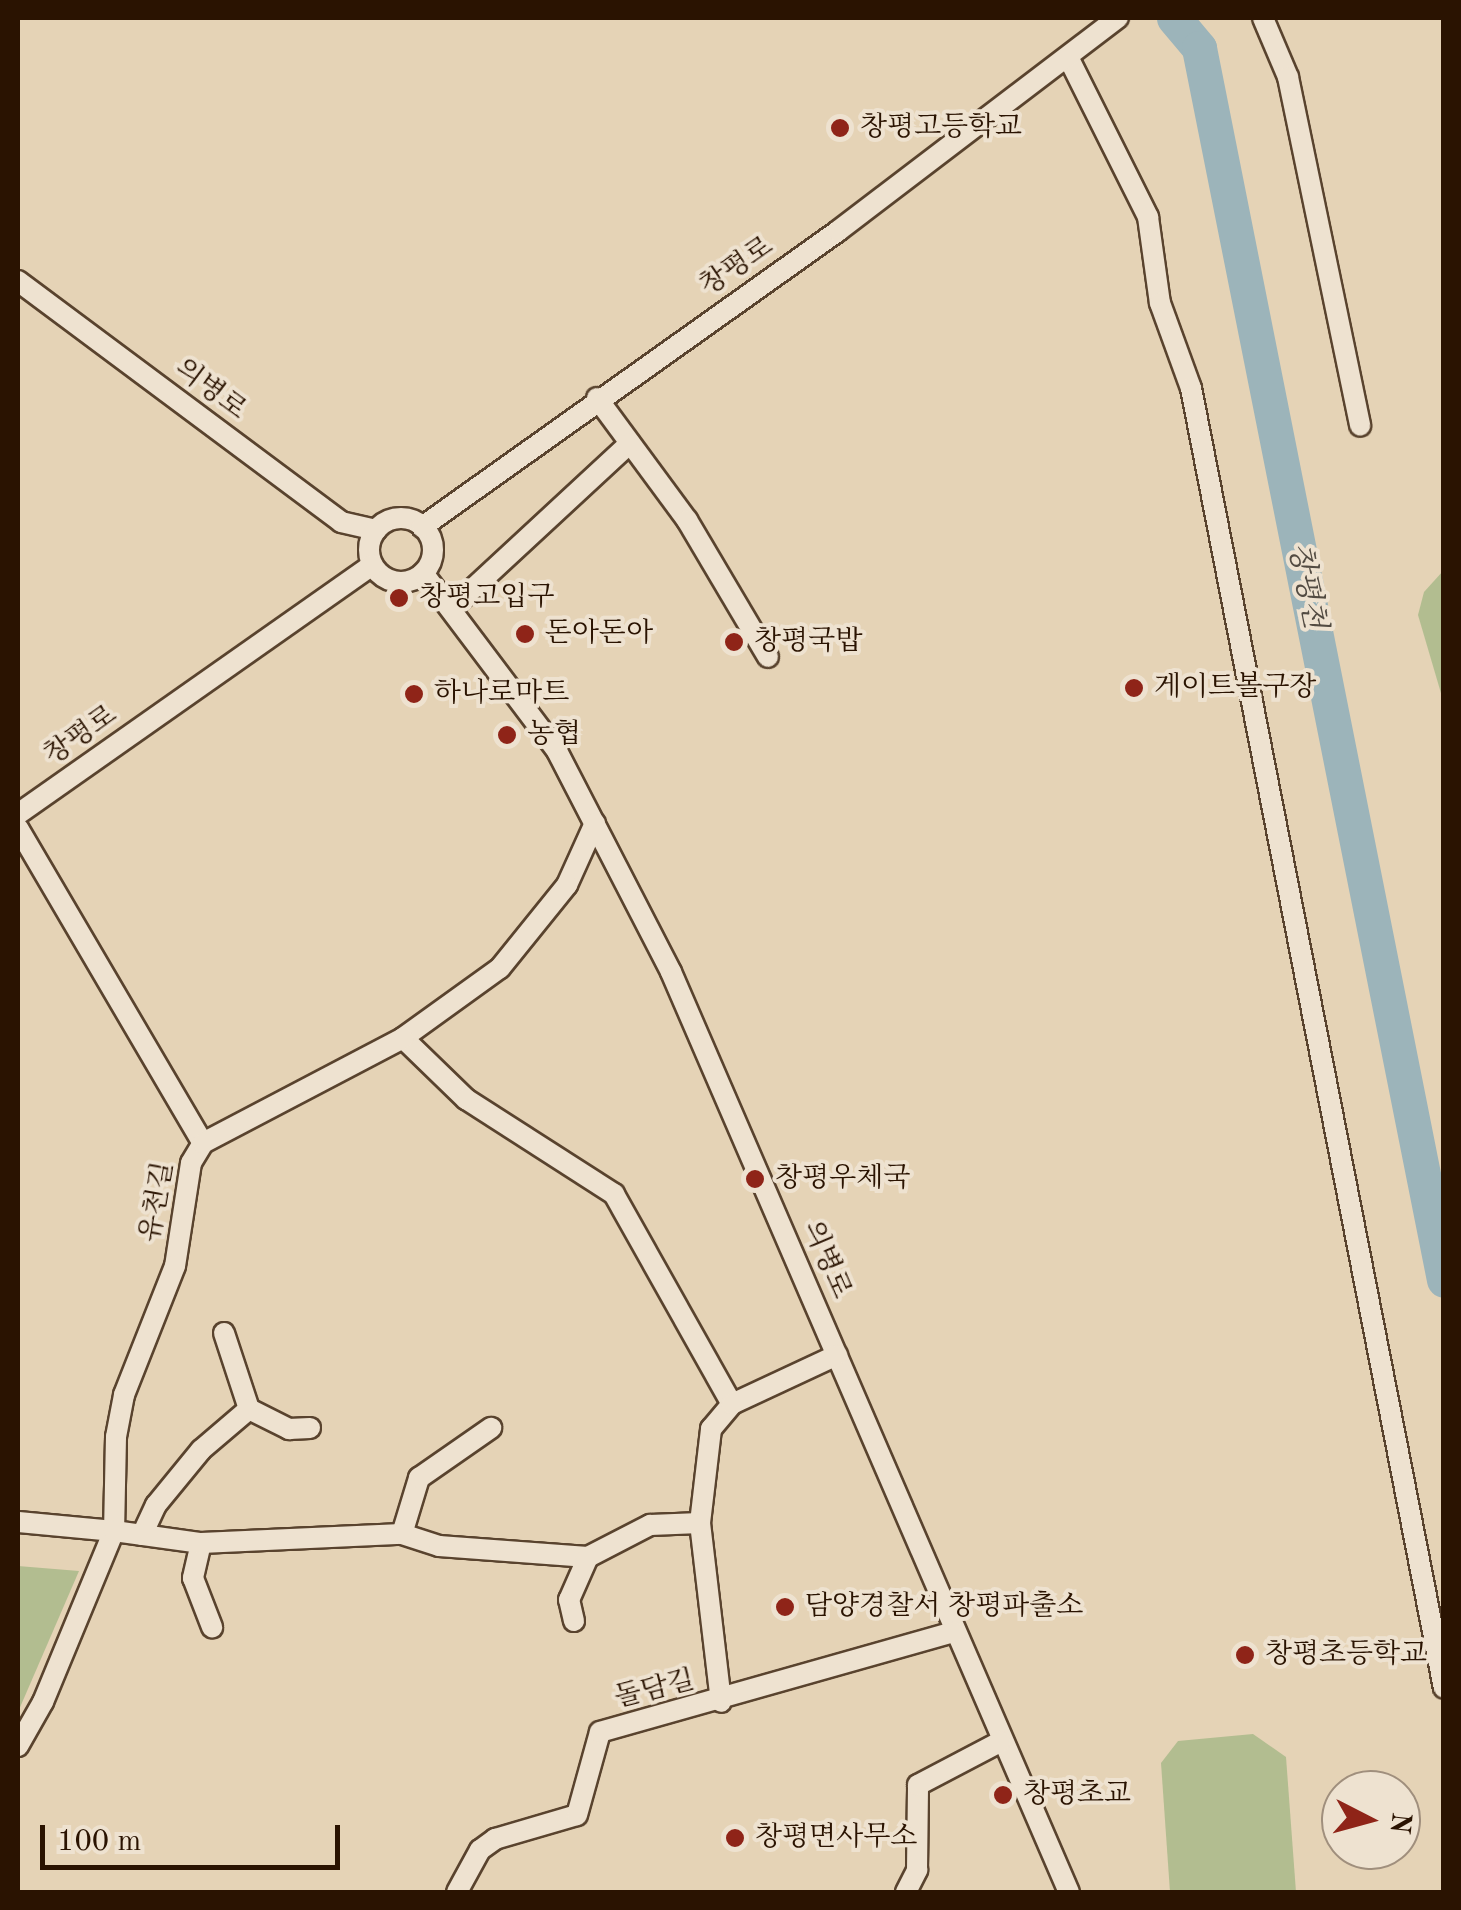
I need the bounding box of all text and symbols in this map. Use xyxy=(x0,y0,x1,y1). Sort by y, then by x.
place label: 창평고등학교 xyxy=(860,111,1022,145)
marker: 창평고등학교 xyxy=(829,117,851,139)
street label: 창평로 xyxy=(694,230,780,304)
street label: 의병로 xyxy=(167,352,253,428)
water label: 창평천 xyxy=(1280,540,1332,632)
place label: 창평고입구 xyxy=(419,581,554,615)
marker: 창평고입구 xyxy=(388,587,410,609)
place label: 돈아돈아 xyxy=(545,617,653,651)
marker: 돈아돈아 xyxy=(514,623,536,645)
place label: 창평국밥 xyxy=(754,625,862,659)
marker: 창평국밥 xyxy=(723,631,745,653)
place label: 게이트볼구장 xyxy=(1154,671,1316,705)
place label: 하나로마트 xyxy=(434,677,569,711)
marker: 게이트볼구장 xyxy=(1123,677,1145,699)
marker: 하나로마트 xyxy=(403,683,425,705)
street label: 창평로 xyxy=(38,699,124,773)
place label: 농협 xyxy=(527,718,581,752)
marker: 농협 xyxy=(496,724,518,746)
street label: 유천길 xyxy=(134,1159,182,1245)
place label: 창평우체국 xyxy=(775,1162,910,1196)
marker: 창평우체국 xyxy=(744,1168,766,1190)
street label: 의병로 xyxy=(795,1216,857,1304)
place label: 담양경찰서 창평파출소 xyxy=(805,1590,1083,1624)
marker: 담양경찰서 창평파출소 xyxy=(774,1596,796,1618)
place label: 창평초등학교 xyxy=(1265,1638,1427,1672)
marker: 창평초등학교 xyxy=(1234,1644,1256,1666)
street label: 돌담길 xyxy=(612,1664,698,1716)
north arrow xyxy=(1321,1770,1421,1870)
place label: 창평초교 xyxy=(1023,1778,1131,1812)
marker: 창평초교 xyxy=(992,1784,1014,1806)
scale bar xyxy=(45,1805,345,1867)
text: N xyxy=(1384,1811,1414,1835)
place label: 창평면사무소 xyxy=(755,1821,917,1855)
text: 100 m xyxy=(57,1827,141,1857)
marker: 창평면사무소 xyxy=(724,1827,746,1849)

